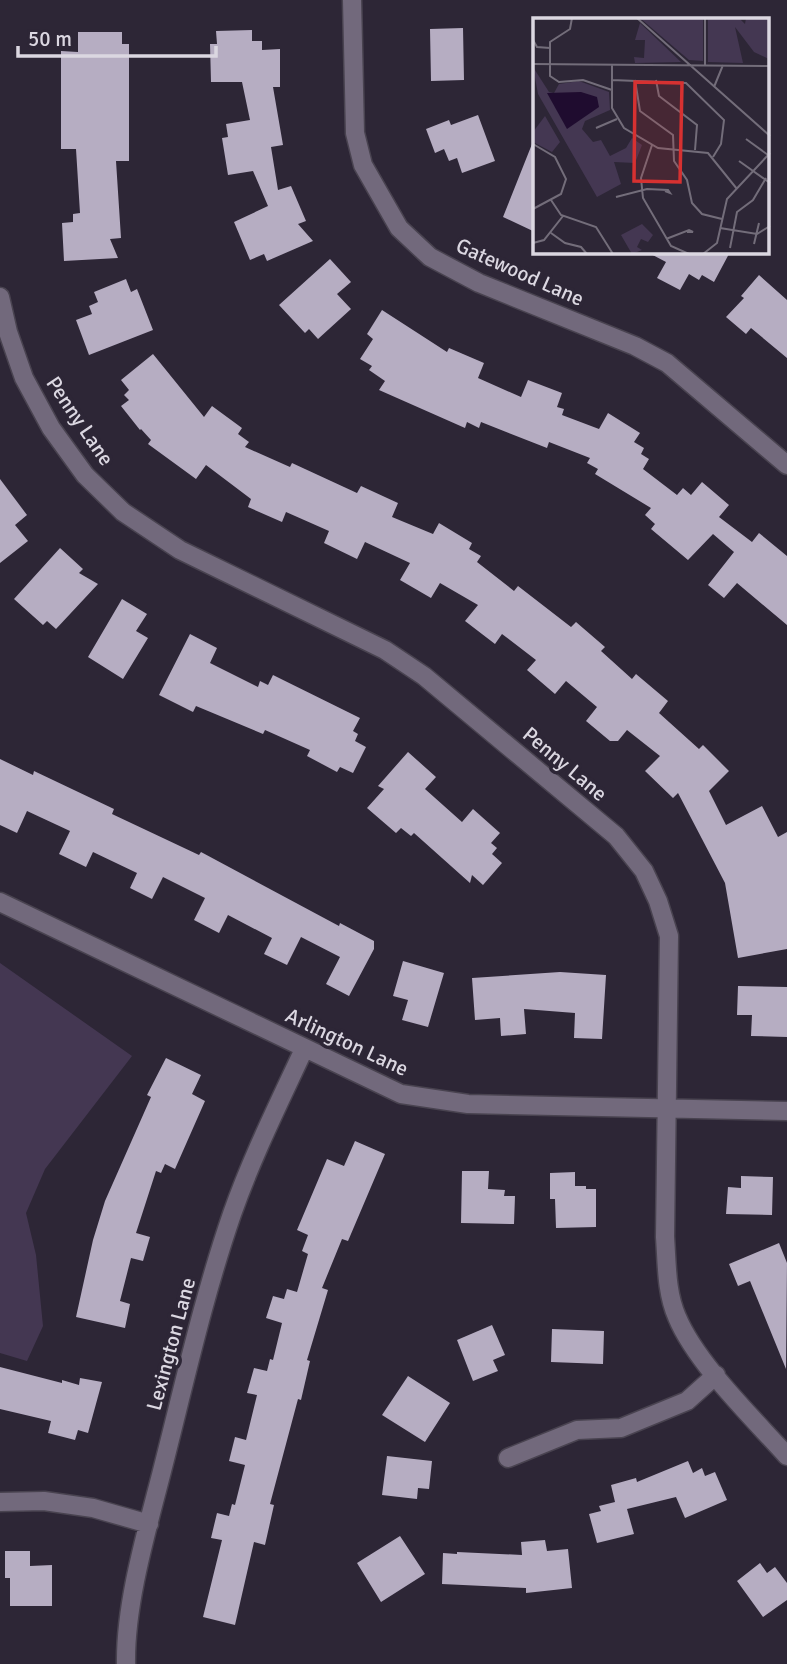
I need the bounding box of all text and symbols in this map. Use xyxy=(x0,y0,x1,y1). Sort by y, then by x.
scale bar xyxy=(18,14,215,58)
inset map xyxy=(533,18,770,254)
text: 50 m xyxy=(28,26,72,52)
street label: Gatewood Lane xyxy=(452,232,588,312)
street label: Penny Lane xyxy=(41,371,119,471)
street label: Penny Lane xyxy=(517,721,613,807)
street label: Arlington Lane xyxy=(282,1002,412,1082)
street label: Lexington Lane xyxy=(141,1275,201,1413)

